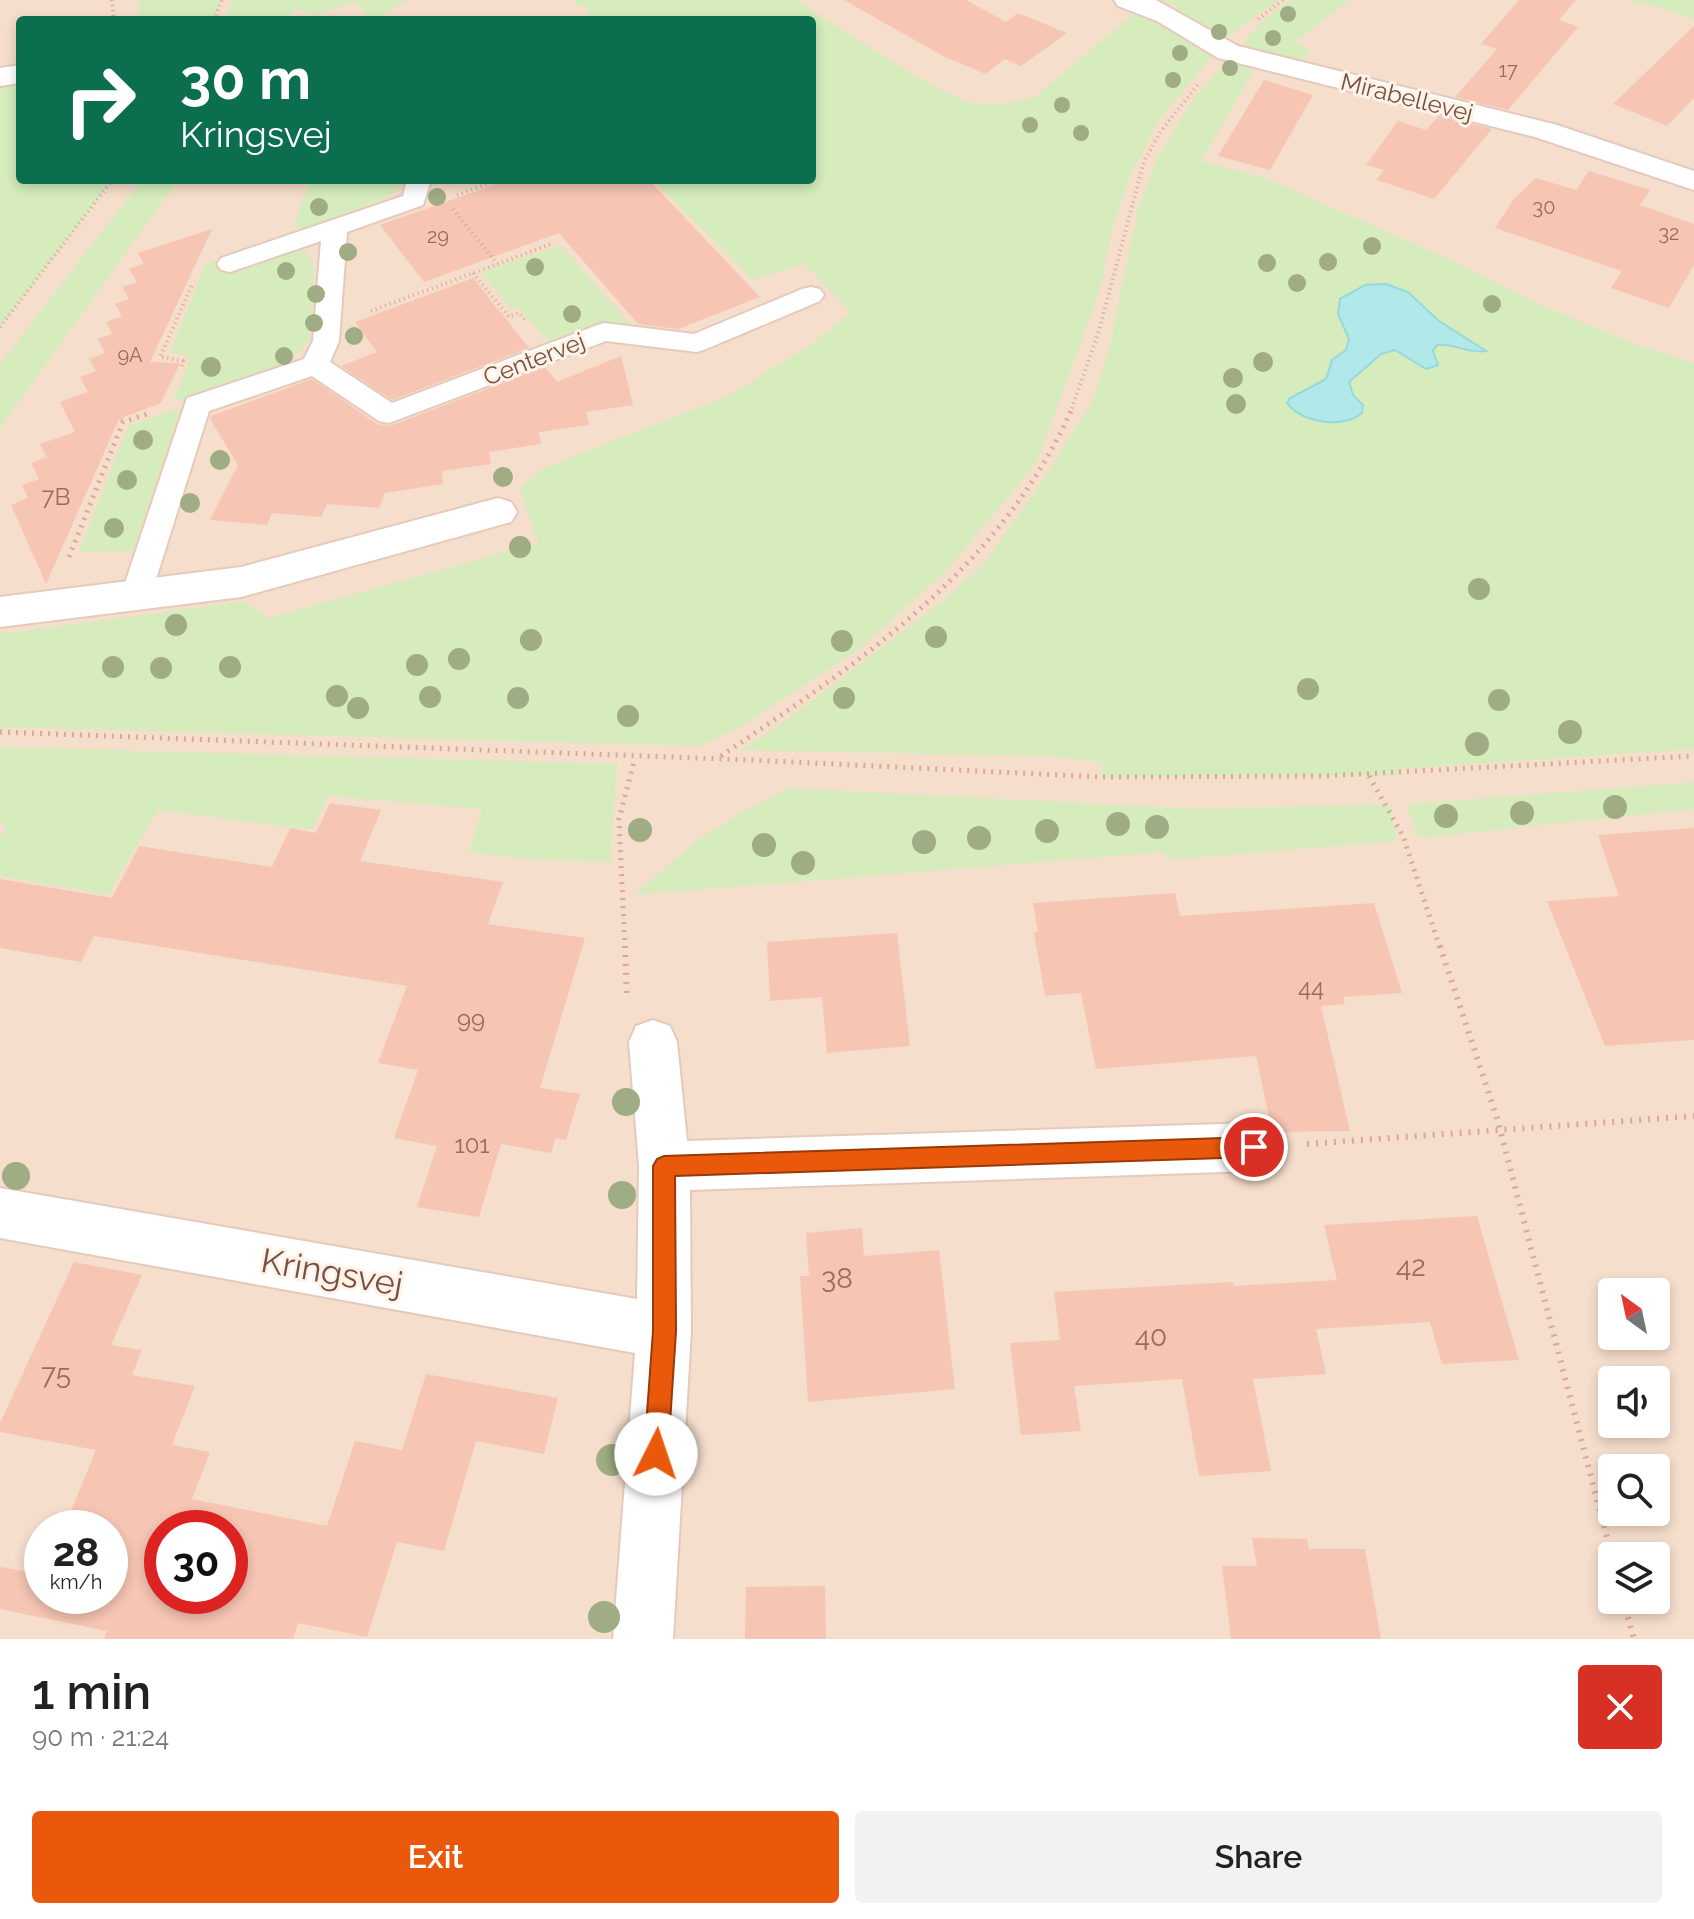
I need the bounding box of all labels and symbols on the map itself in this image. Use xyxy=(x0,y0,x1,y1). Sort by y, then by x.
house number: 17 xyxy=(1498,58,1518,82)
street label: Mirabellevej xyxy=(1338,67,1476,127)
house number: 30 xyxy=(1533,195,1555,219)
house number: 32 xyxy=(1658,221,1680,245)
house number: 29 xyxy=(427,224,449,248)
street label: Centervej xyxy=(479,326,589,392)
house number: 9A xyxy=(117,343,143,367)
house number: 7B xyxy=(42,482,70,511)
house number: 44 xyxy=(1298,973,1324,1002)
house number: 99 xyxy=(457,1005,485,1034)
pin xyxy=(1220,1113,1288,1181)
house number: 101 xyxy=(454,1130,490,1159)
street label: Kringsvej xyxy=(258,1240,406,1304)
house number: 42 xyxy=(1396,1250,1426,1283)
house number: 38 xyxy=(821,1262,853,1295)
north arrow xyxy=(1598,1278,1670,1350)
house number: 40 xyxy=(1135,1320,1167,1353)
house number: 75 xyxy=(41,1358,71,1391)
position arrow xyxy=(614,1412,698,1496)
speed limit sign: 30 xyxy=(144,1510,248,1614)

